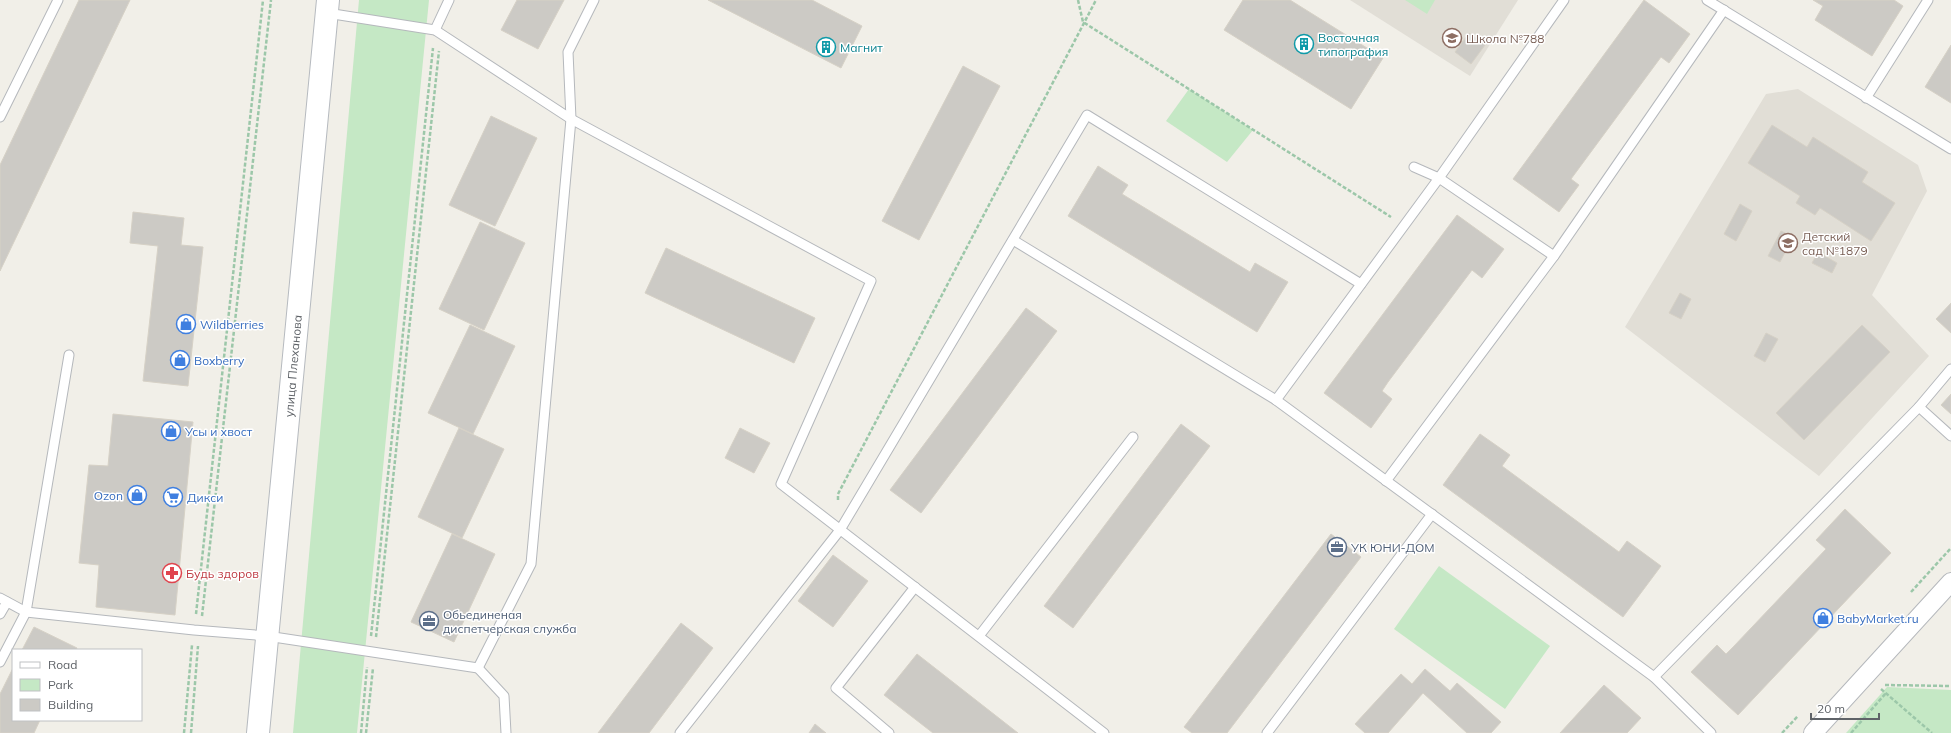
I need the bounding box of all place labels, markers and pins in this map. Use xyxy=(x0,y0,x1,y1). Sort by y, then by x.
school or university icon: Школа №788 xyxy=(1441,27,1463,49)
place label: Восточная типография xyxy=(1318,30,1388,59)
place label: Школа №788 xyxy=(1466,31,1544,46)
building icon: Восточная типография xyxy=(1293,33,1315,55)
building icon: Магнит xyxy=(815,36,837,58)
place label: Магнит xyxy=(840,40,883,55)
place label: Детский сад №1879 xyxy=(1802,229,1868,258)
school or university icon: Детский сад №1879 xyxy=(1777,232,1799,254)
shop icon: Wildberries xyxy=(175,313,197,335)
place label: Wildberries xyxy=(200,317,264,332)
shop icon: Boxberry xyxy=(169,349,191,371)
place label: Boxberry xyxy=(194,353,245,368)
shop icon: Усы и хвост xyxy=(160,420,182,442)
place label: Усы и хвост xyxy=(184,424,253,439)
shop icon: Ozon xyxy=(126,484,148,506)
supermarket icon: Дикси xyxy=(162,486,184,508)
place label: Ozon xyxy=(94,488,123,503)
place label: Дикси xyxy=(187,490,223,505)
office icon: УК ЮНИ-ДОМ xyxy=(1326,536,1348,558)
place label: УК ЮНИ-ДОМ xyxy=(1350,540,1435,555)
pharmacy icon: Будь здоров xyxy=(161,562,183,584)
place label: Будь здоров xyxy=(186,566,259,581)
place label: Обьединеная диспетчерская служба xyxy=(443,607,577,636)
shop icon: BabyMarket.ru xyxy=(1812,607,1834,629)
office icon: Обьединеная диспетчерская служба xyxy=(418,610,440,632)
place label: BabyMarket.ru xyxy=(1837,611,1919,626)

